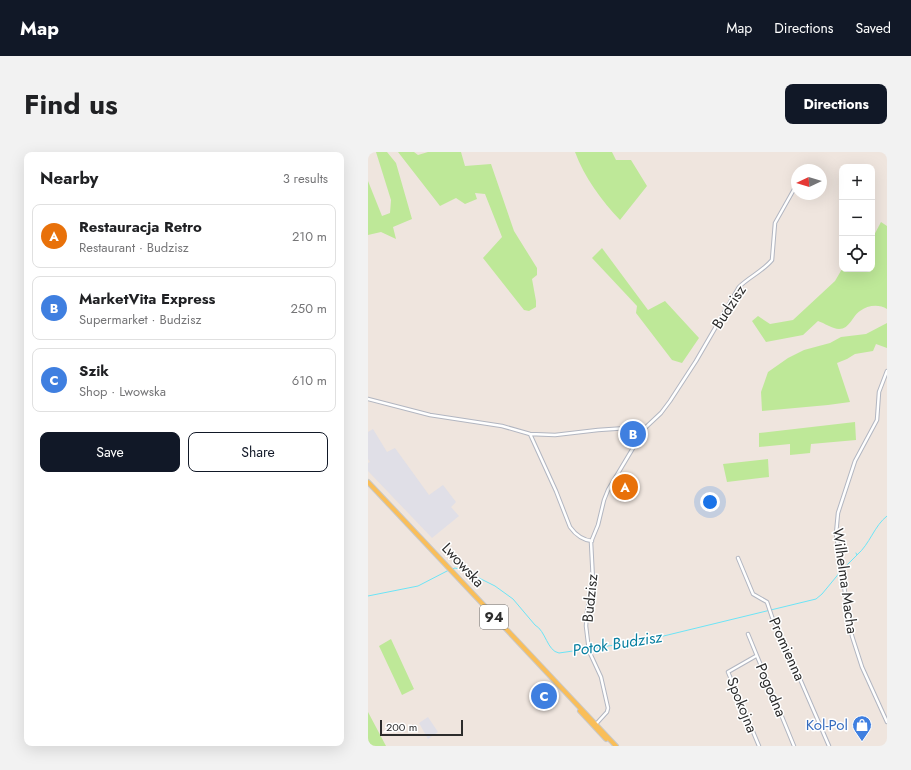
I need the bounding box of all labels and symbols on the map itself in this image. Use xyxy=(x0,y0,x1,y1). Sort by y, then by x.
north arrow xyxy=(791,164,827,200)
street label: Budzisz xyxy=(707,281,751,333)
pin: B xyxy=(620,419,646,449)
pin: A xyxy=(612,472,638,502)
your location xyxy=(700,492,720,512)
street label: Wilhelma Macha xyxy=(827,527,863,635)
street label: Lwowska xyxy=(437,538,489,592)
street label: Budzisz xyxy=(577,573,603,623)
road number: 94 xyxy=(480,605,508,629)
street label: Promienna xyxy=(763,614,811,684)
water label: Potok Budzisz xyxy=(571,625,664,662)
street label: Pogodna xyxy=(750,660,792,720)
street label: Spokojna xyxy=(721,674,763,736)
pin: C xyxy=(531,681,557,711)
place label: Kol-Pol xyxy=(806,714,848,736)
shop icon: Kol-Pol xyxy=(851,714,873,742)
scale bar xyxy=(380,718,463,737)

